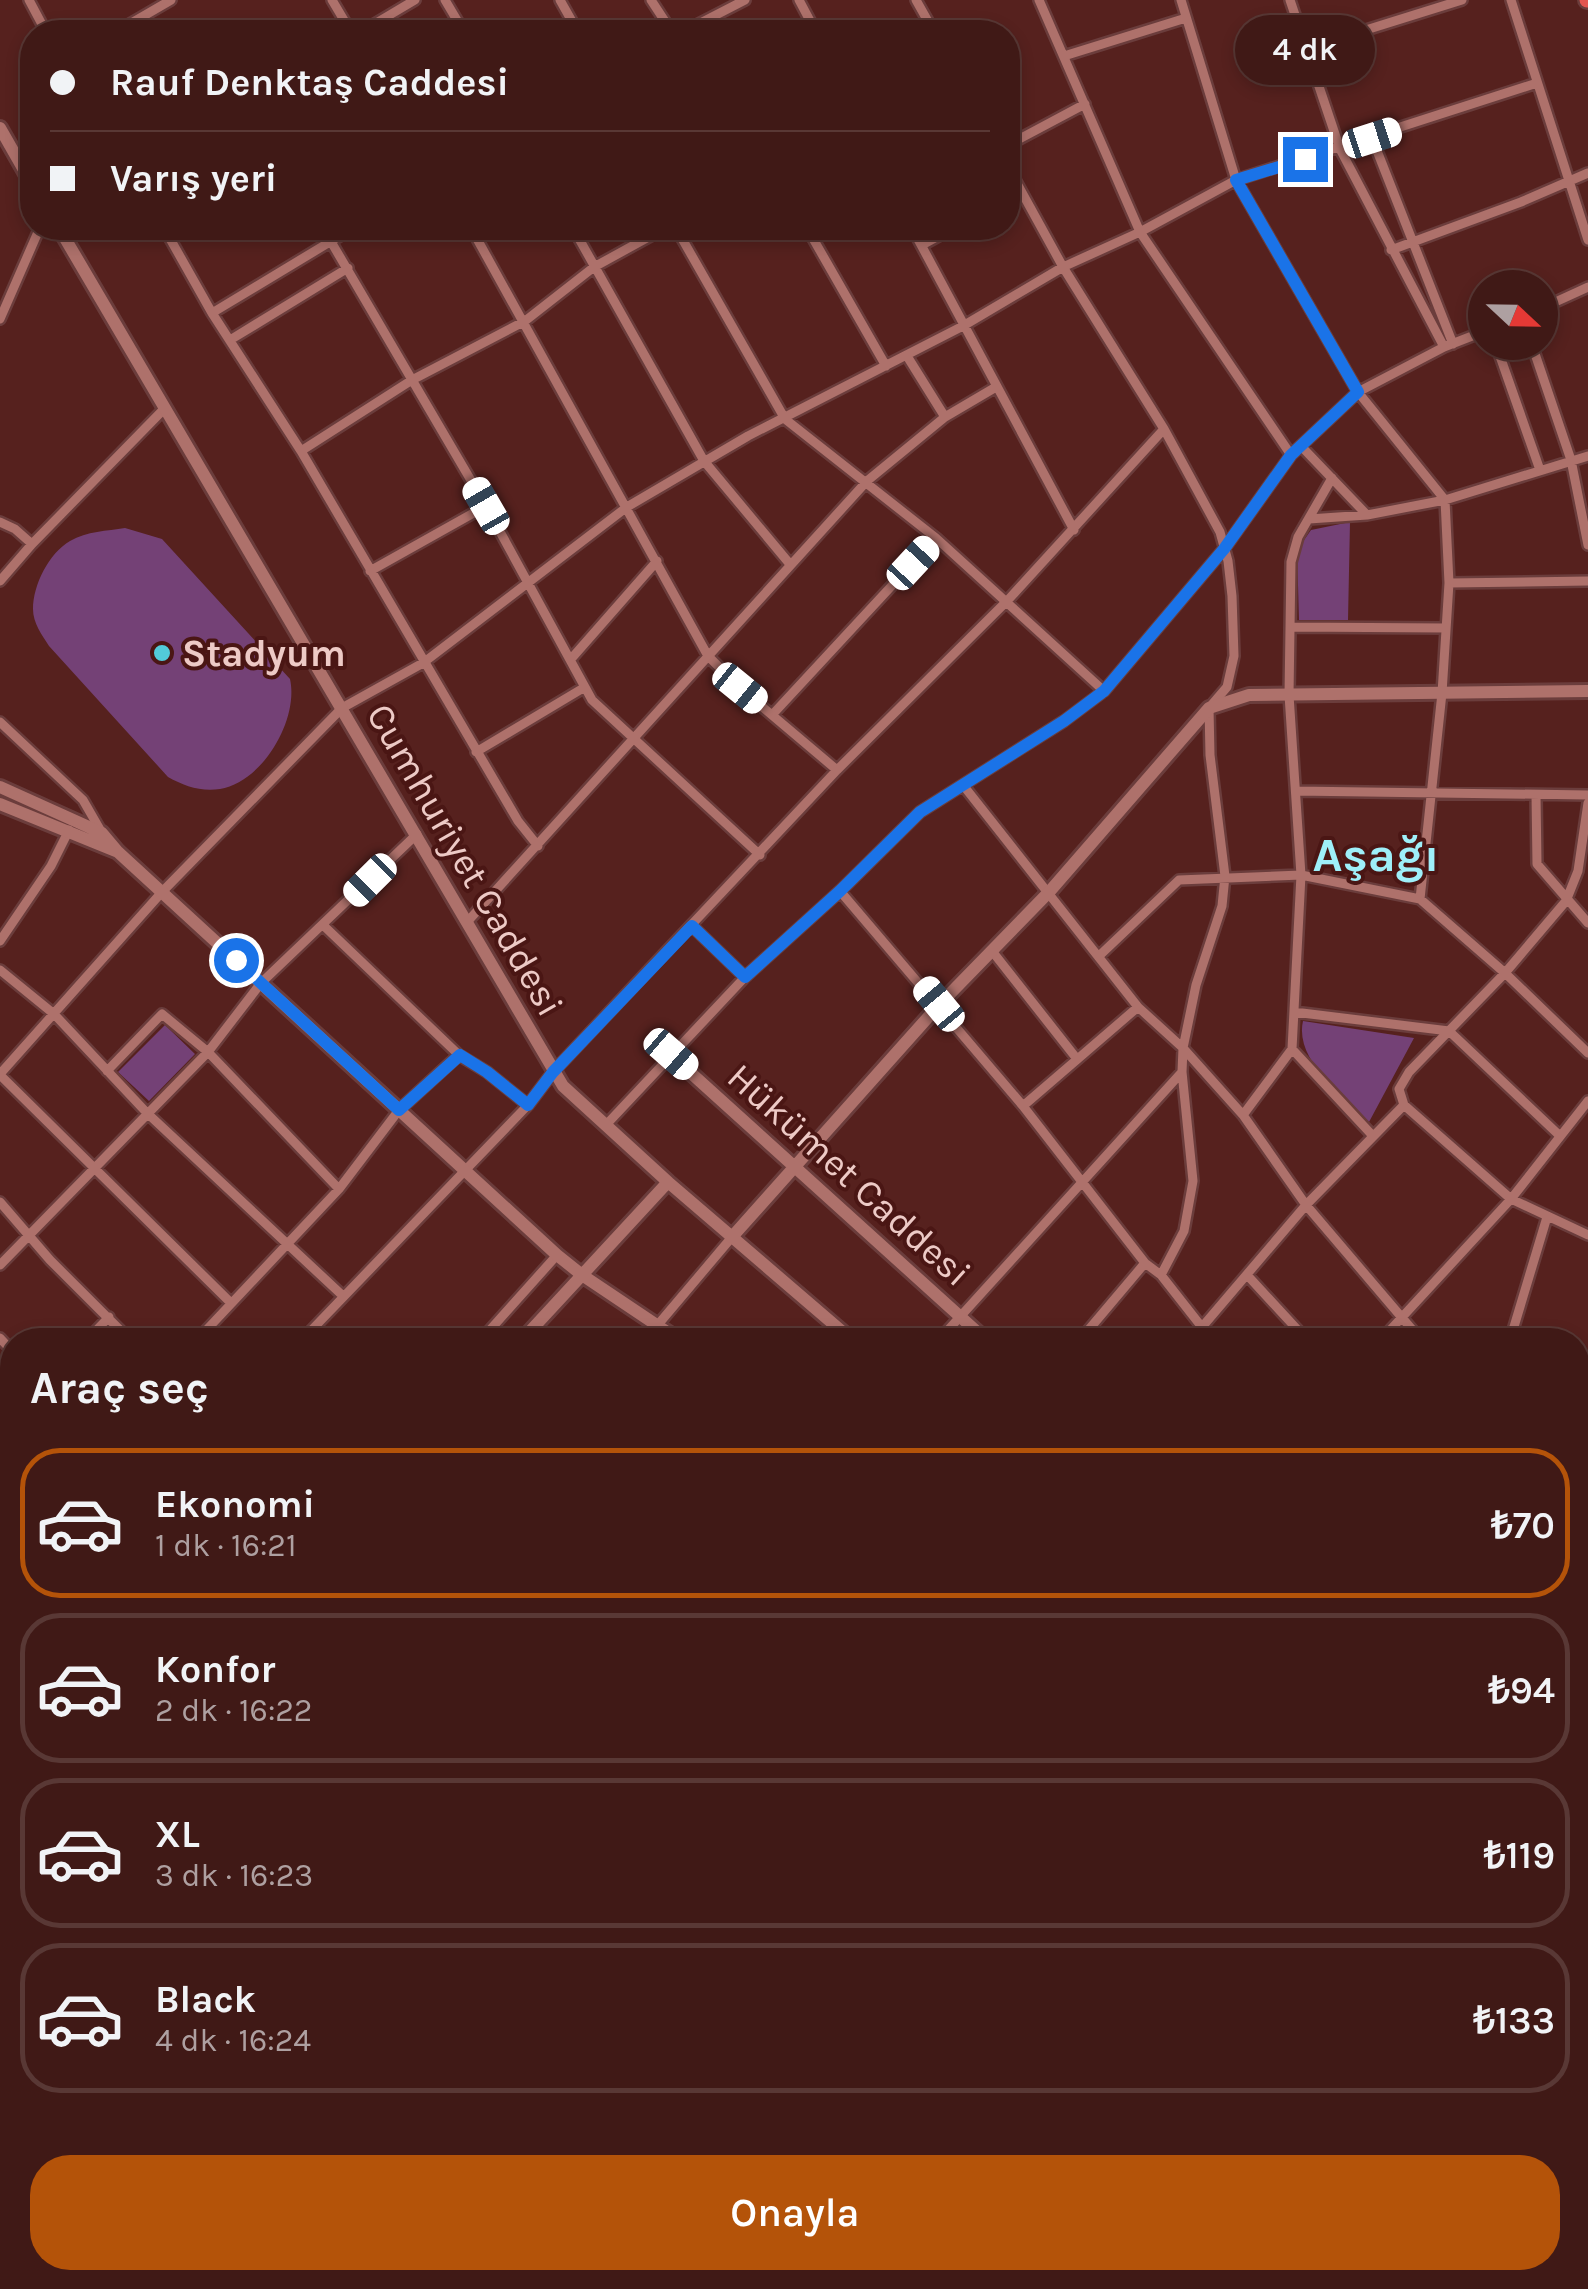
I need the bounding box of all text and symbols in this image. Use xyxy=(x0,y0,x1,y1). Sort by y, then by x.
callout: 4 dk xyxy=(1235,14,1375,84)
text: 4 dk xyxy=(1273,31,1337,68)
text: Rauf Denktaş Caddesi xyxy=(110,60,509,105)
car xyxy=(1339,114,1405,162)
route end xyxy=(1283,137,1328,182)
text: Varış yeri xyxy=(110,156,277,201)
north arrow xyxy=(1468,270,1558,360)
map controls xyxy=(1468,270,1558,360)
car xyxy=(458,473,514,539)
car xyxy=(882,531,944,595)
place label: Stadyum xyxy=(182,631,346,676)
marker: Stadyum xyxy=(151,642,173,664)
car xyxy=(707,657,773,719)
street label: Cumhuriyet Caddesi xyxy=(357,696,573,1024)
district label: Aşağı xyxy=(1312,827,1440,883)
car xyxy=(338,848,402,912)
route start xyxy=(214,938,259,983)
car xyxy=(908,971,970,1037)
car xyxy=(639,1023,703,1085)
street label: Hükümet Caddesi xyxy=(718,1054,980,1296)
text: Araç seç xyxy=(30,1362,209,1414)
icon: car xyxy=(35,1478,125,1568)
text: Ekonomi xyxy=(155,1482,315,1527)
text: ₺70 xyxy=(1491,1503,1555,1548)
text: 1 dk · 16:21 xyxy=(155,1527,296,1564)
icon: car xyxy=(35,1643,125,1733)
text: Konfor xyxy=(155,1647,275,1692)
text: ₺94 xyxy=(1488,1668,1555,1713)
text: 2 dk · 16:22 xyxy=(155,1692,312,1729)
icon: car xyxy=(35,1808,125,1898)
text: XL xyxy=(155,1812,200,1857)
text: ₺119 xyxy=(1484,1833,1555,1878)
text: 3 dk · 16:23 xyxy=(155,1857,313,1894)
icon: car xyxy=(35,1973,125,2063)
text: Black xyxy=(155,1977,256,2022)
text: ₺133 xyxy=(1473,1998,1555,2043)
text: 4 dk · 16:24 xyxy=(155,2022,311,2059)
button: Onayla xyxy=(30,2155,1560,2270)

